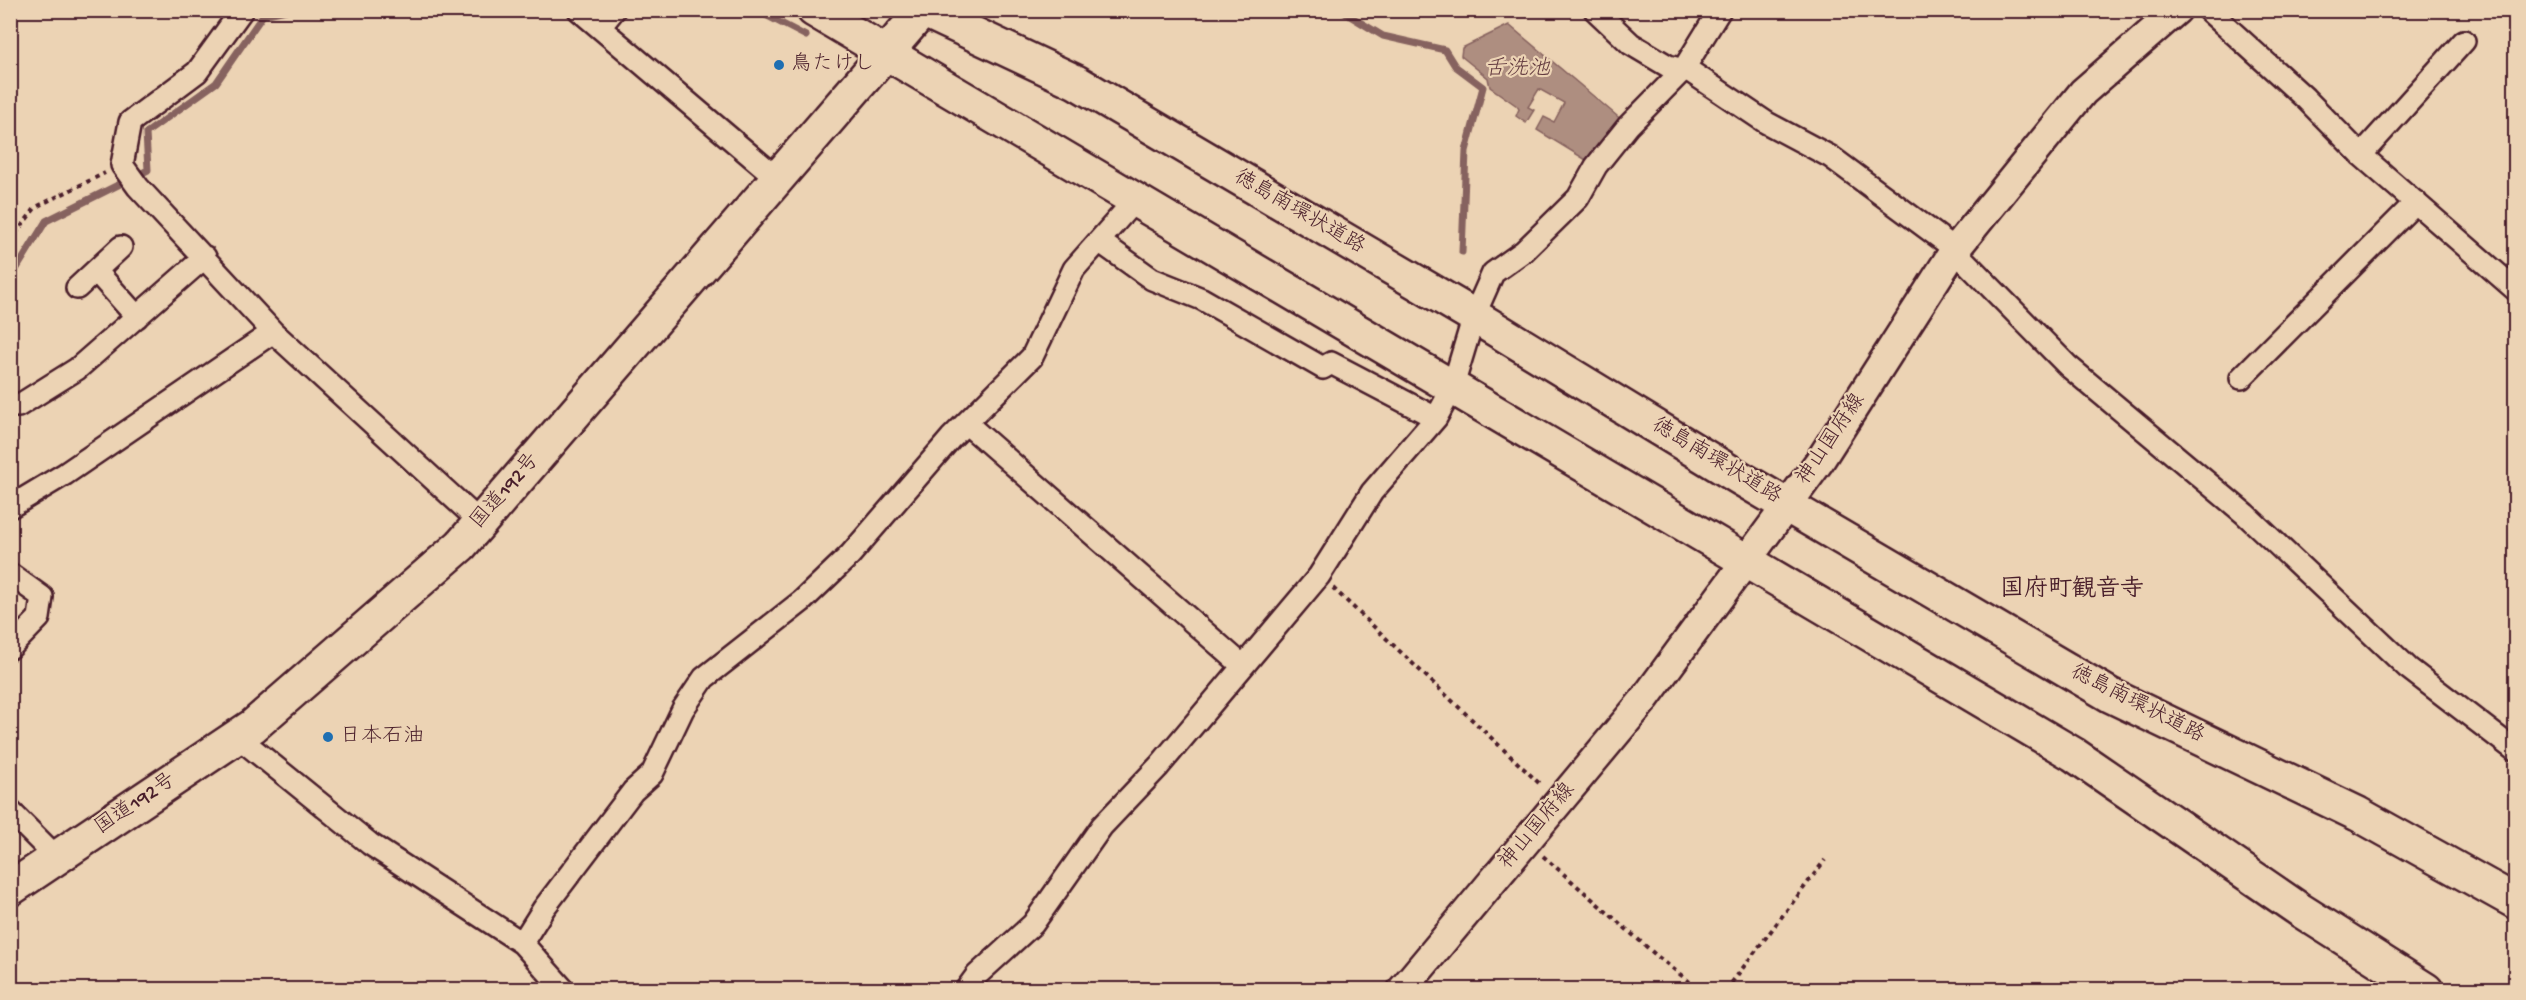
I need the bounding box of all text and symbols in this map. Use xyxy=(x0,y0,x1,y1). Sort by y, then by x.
place label: 鳥たけし xyxy=(791,51,875,78)
water label: 舌洗池 xyxy=(1484,56,1551,83)
marker: 鳥たけし xyxy=(772,58,786,72)
street label: 徳島南環状道路 xyxy=(1229,164,1370,261)
street label: 神山国府線 xyxy=(1791,388,1872,491)
street label: 徳島南環状道路 xyxy=(1647,412,1786,511)
street label: 国道192号 xyxy=(466,448,546,535)
district label: 国府町観音寺 xyxy=(2000,575,2144,605)
street label: 徳島南環状道路 xyxy=(2066,659,2209,750)
place label: 日本石油 xyxy=(340,724,424,750)
marker: 日本石油 xyxy=(321,730,335,744)
street label: 国道192号 xyxy=(90,768,181,841)
street label: 神山国府線 xyxy=(1493,777,1581,875)

